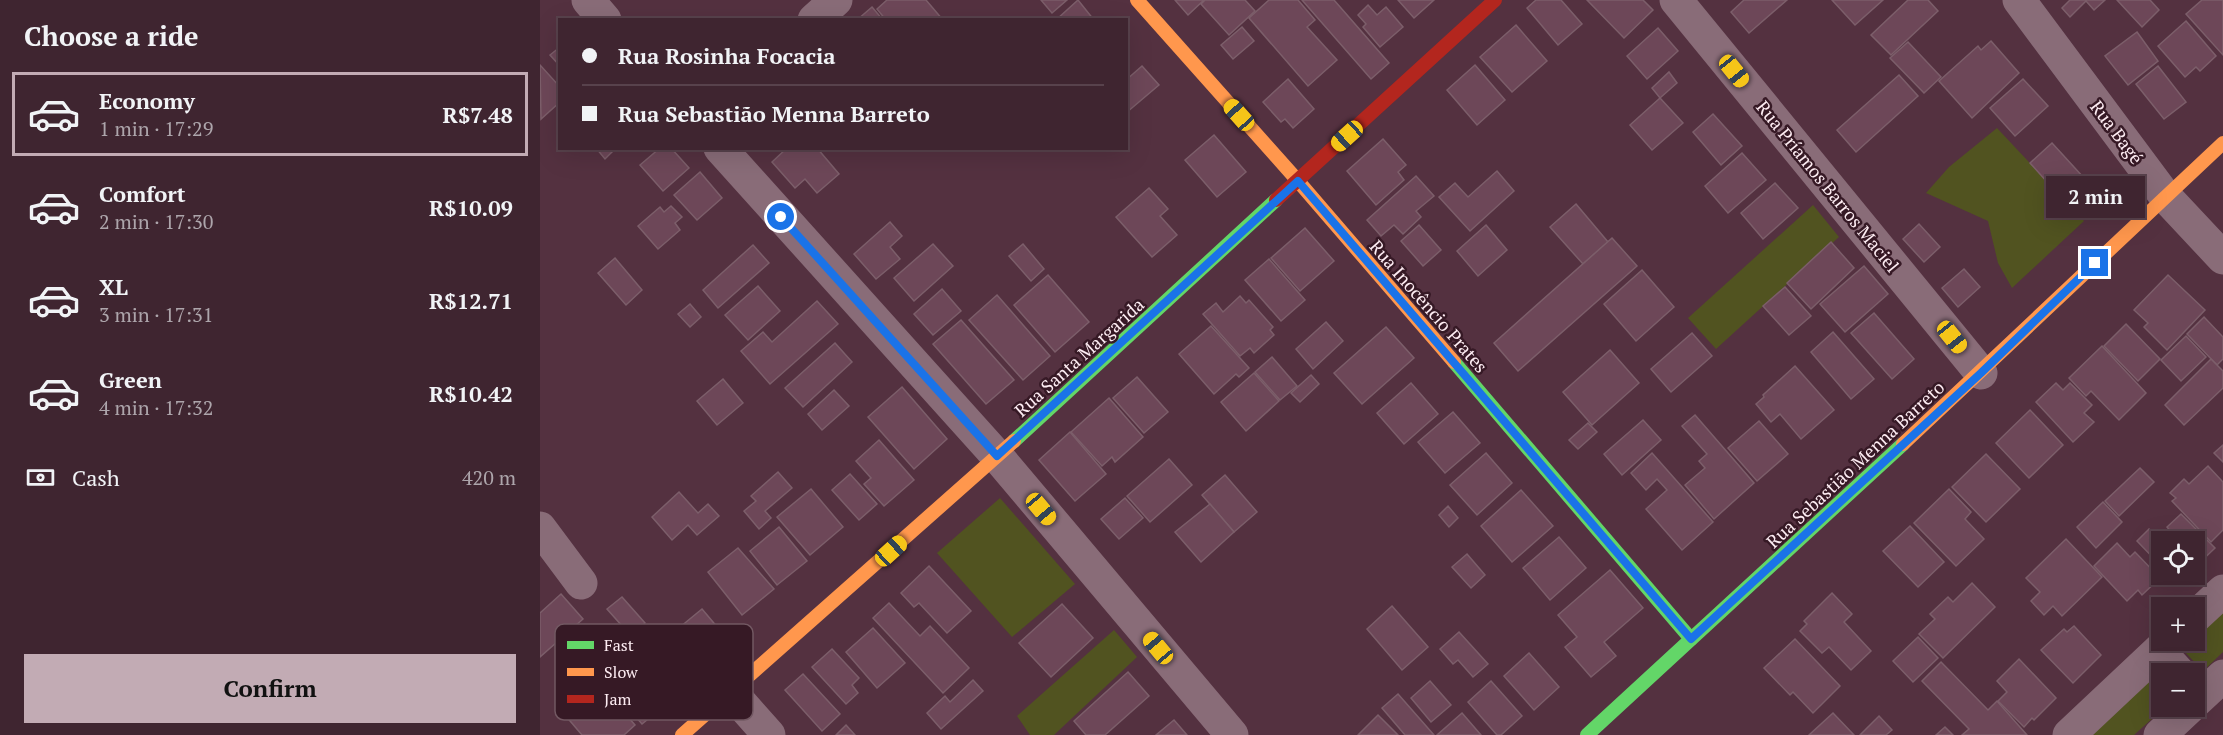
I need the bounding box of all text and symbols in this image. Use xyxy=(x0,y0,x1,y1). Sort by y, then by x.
text: Choose a ride xyxy=(24,18,199,54)
text: Rua Rosinha Focacia xyxy=(618,41,836,70)
car xyxy=(1716,51,1752,91)
text: Economy xyxy=(99,86,195,115)
icon: car xyxy=(27,87,81,141)
street label: Rua Príamos Barros Maciel xyxy=(1751,95,1905,277)
street label: Rua Bagé xyxy=(2085,95,2149,169)
car xyxy=(1220,96,1258,134)
text: Rua Sebastião Menna Barreto xyxy=(618,99,930,128)
text: R$7.48 xyxy=(443,100,513,129)
text: 1 min · 17:29 xyxy=(99,115,213,142)
car xyxy=(1328,117,1366,155)
callout: 2 min xyxy=(2046,176,2144,218)
text: Comfort xyxy=(99,179,185,208)
icon: car xyxy=(27,180,81,234)
text: 2 min xyxy=(2068,183,2123,210)
text: R$10.09 xyxy=(429,193,513,222)
route start xyxy=(767,203,794,230)
text: 2 min · 17:30 xyxy=(99,208,213,235)
street label: Rua Inocêncio Prates xyxy=(1365,235,1493,377)
route end xyxy=(2081,249,2108,276)
text: XL xyxy=(99,272,128,301)
icon: car xyxy=(27,273,81,327)
text: R$12.71 xyxy=(429,286,513,315)
street label: Rua Santa Margarida xyxy=(1009,292,1149,422)
text: 3 min · 17:31 xyxy=(99,301,213,328)
car xyxy=(1934,317,1970,357)
text: Green xyxy=(99,365,162,394)
icon: car xyxy=(27,366,81,420)
street label: Rua Sebastião Menna Barreto xyxy=(1761,375,1949,553)
text: R$10.42 xyxy=(429,379,513,408)
text: 4 min · 17:32 xyxy=(99,394,213,421)
icon: cash xyxy=(24,461,57,494)
text: Cash xyxy=(72,463,120,492)
text: 420 m xyxy=(462,464,516,491)
car xyxy=(1023,489,1059,529)
map controls xyxy=(2151,531,2205,717)
button: locate xyxy=(2151,531,2205,585)
car xyxy=(872,532,910,570)
button: + xyxy=(2151,597,2205,651)
legend xyxy=(555,624,753,720)
car xyxy=(1140,628,1176,668)
text: Fast xyxy=(604,634,634,656)
button: Confirm xyxy=(24,654,516,723)
text: Slow xyxy=(604,661,638,683)
button: − xyxy=(2151,663,2205,717)
text: Jam xyxy=(604,688,632,710)

